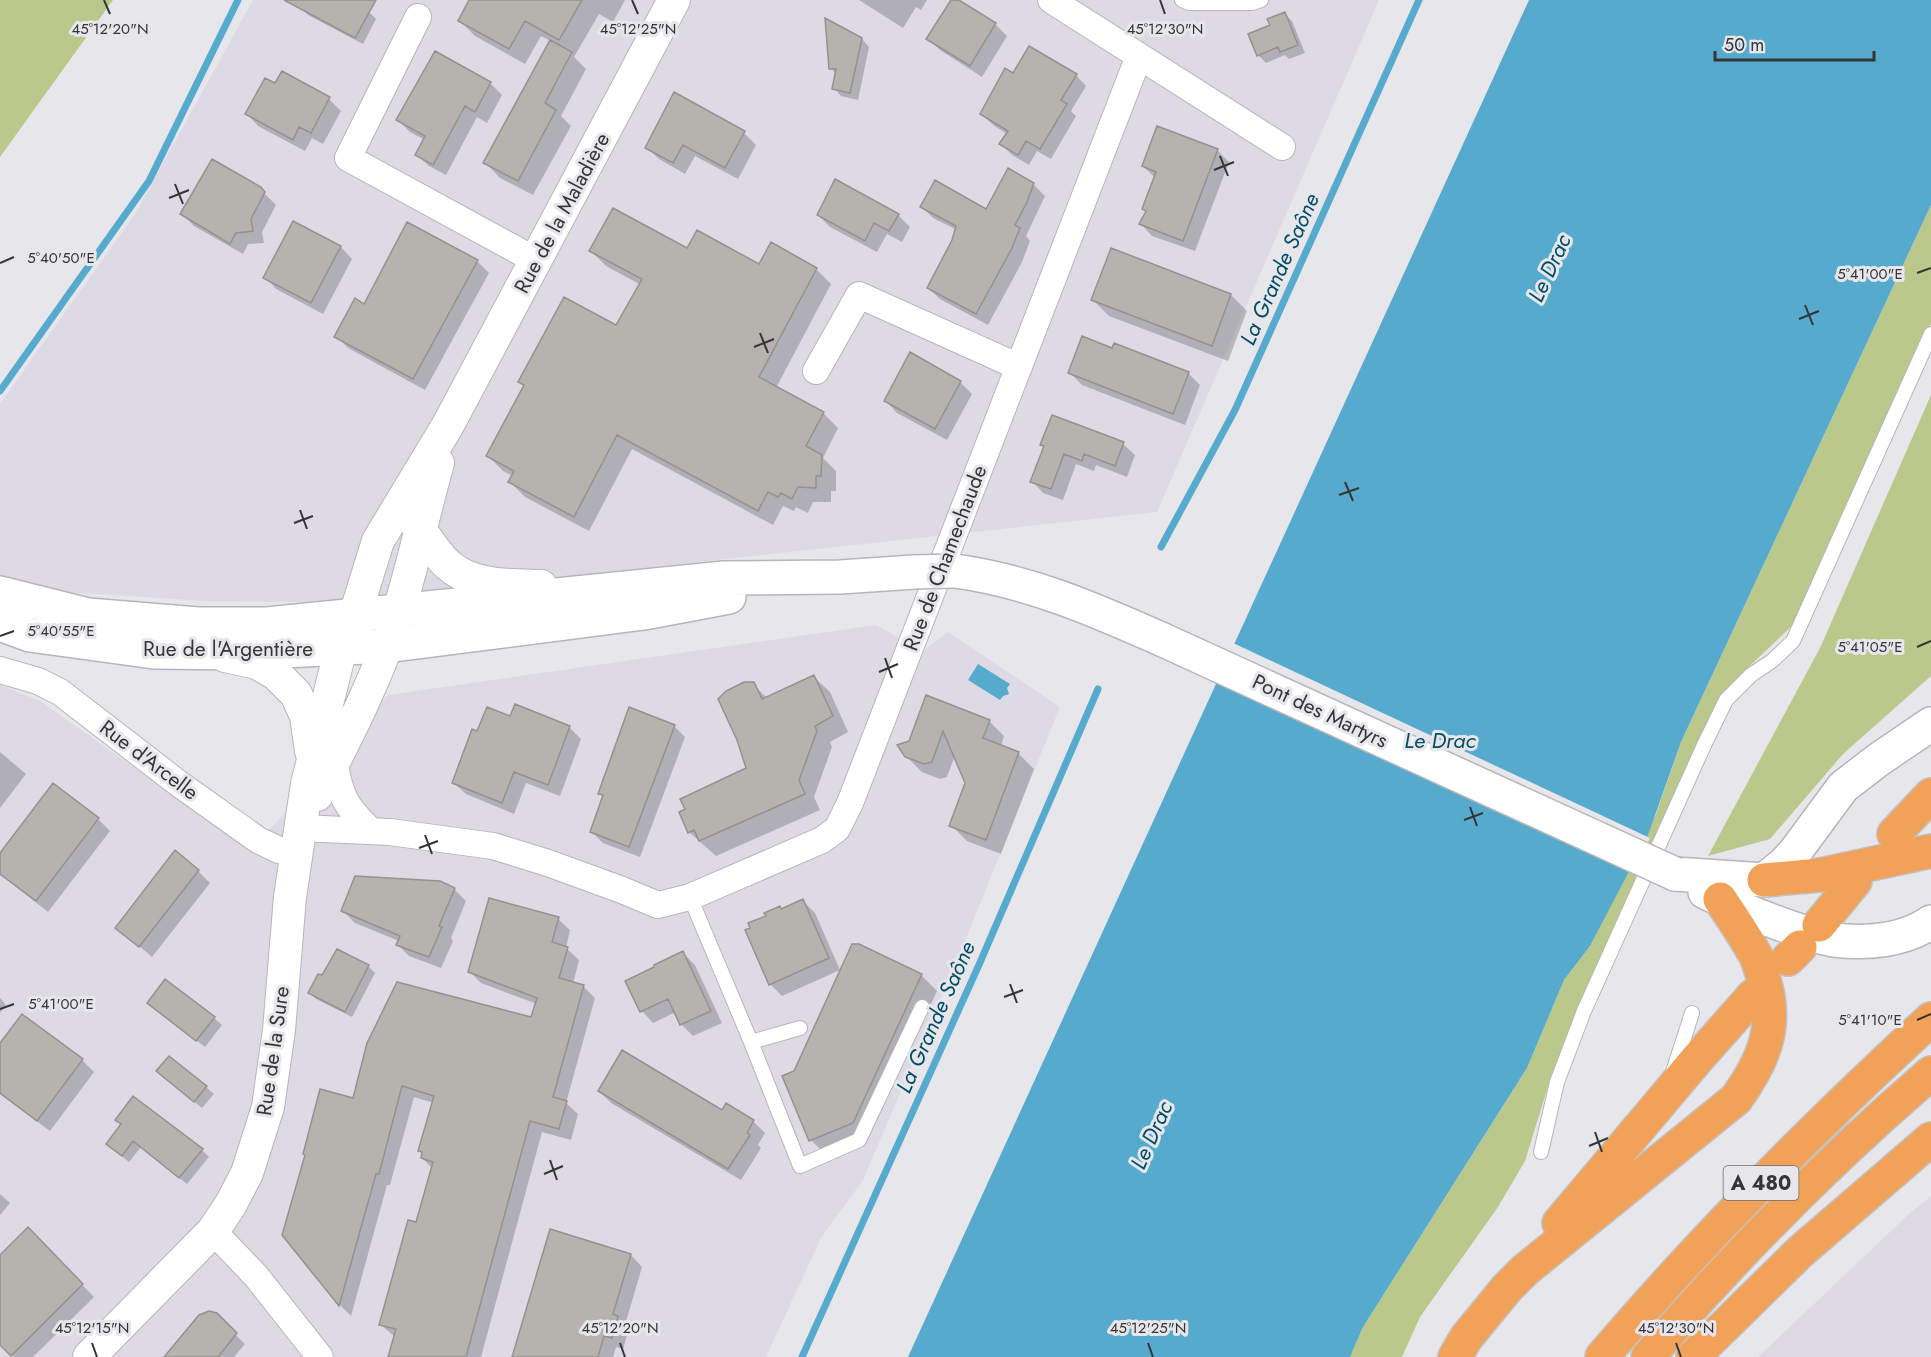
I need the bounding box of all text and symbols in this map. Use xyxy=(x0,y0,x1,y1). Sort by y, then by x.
text: 45°12'20"N xyxy=(71,18,149,40)
text: 45°12'25"N xyxy=(600,18,676,40)
text: 45°12'30"N xyxy=(1127,18,1203,40)
scale bar xyxy=(1715,24,1874,62)
text: 50 m xyxy=(1724,32,1764,58)
street label: Rue de la Maladière xyxy=(507,127,617,299)
water label: La Grande Saône xyxy=(1231,188,1327,350)
water label: Le Drac xyxy=(1519,228,1579,307)
text: 5°40'50"E xyxy=(27,247,95,269)
text: 5°41'00"E xyxy=(1837,263,1903,285)
street label: Rue de Chamechaude xyxy=(896,461,994,655)
text: 5°40'55"E xyxy=(28,620,94,642)
street label: Rue de l'Argentière xyxy=(143,634,313,664)
text: 5°41'05"E xyxy=(1837,636,1903,658)
street label: Pont des Martyrs xyxy=(1247,666,1393,756)
street label: Rue d'Arcelle xyxy=(93,713,205,807)
water label: Le Drac xyxy=(1404,724,1477,756)
water label: La Grande Saône xyxy=(887,936,983,1098)
street label: Rue de la Sure xyxy=(249,984,297,1118)
text: 5°41'00"E xyxy=(28,993,94,1015)
text: 5°41'10"E xyxy=(1838,1009,1902,1031)
water label: Le Drac xyxy=(1122,1095,1180,1174)
road number: A 480 xyxy=(1724,1166,1798,1200)
text: 45°12'15"N xyxy=(55,1317,129,1339)
text: 45°12'20"N xyxy=(581,1317,659,1339)
text: 45°12'25"N xyxy=(1110,1317,1186,1339)
text: 45°12'30"N xyxy=(1638,1317,1714,1339)

